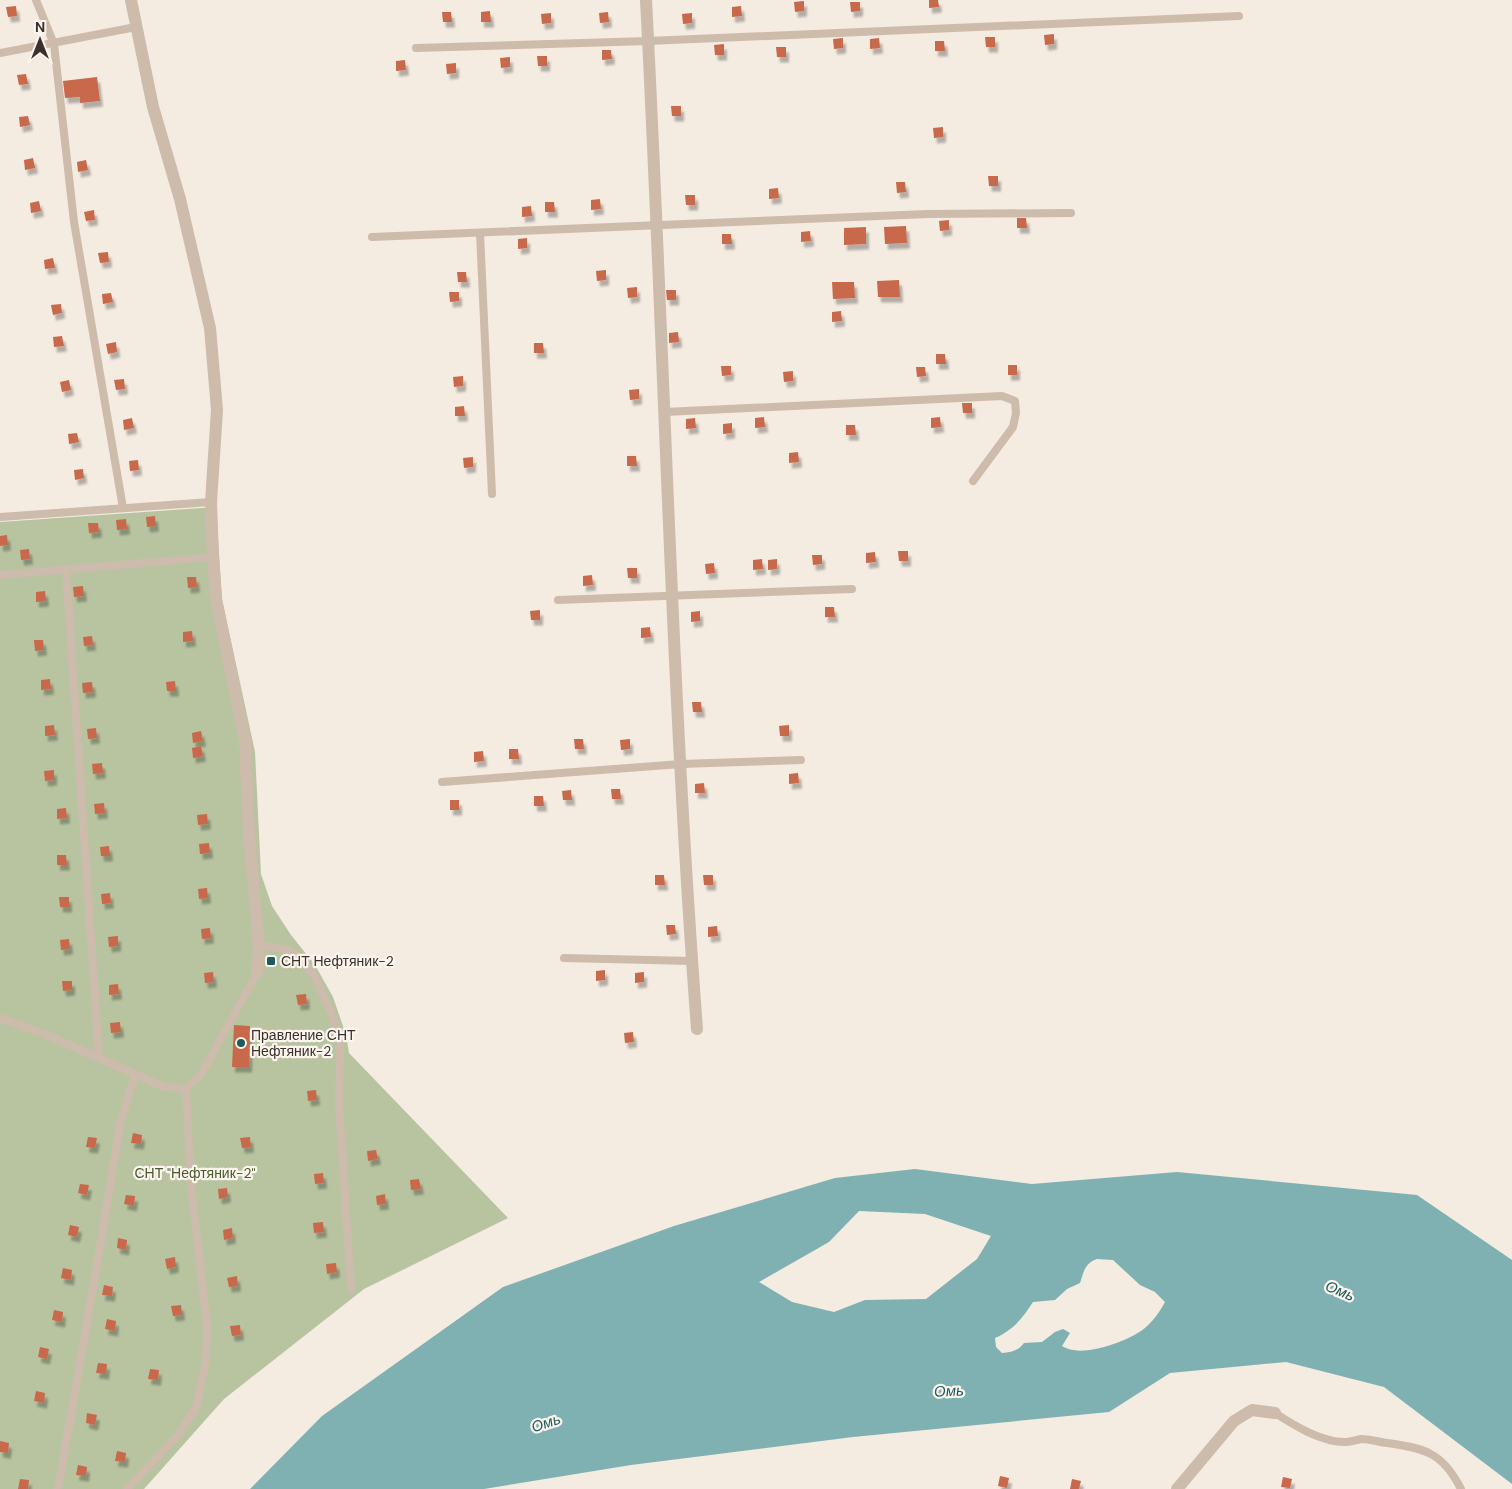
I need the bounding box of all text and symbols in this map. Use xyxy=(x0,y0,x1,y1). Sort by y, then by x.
north arrow xyxy=(15,15,65,65)
text: N xyxy=(35,18,45,36)
place label: СНТ Нефтяник-2 xyxy=(281,952,394,970)
marker: СНТ Нефтяник-2 xyxy=(265,955,277,967)
place label: Правление СНТ Нефтяник-2 xyxy=(251,1026,356,1060)
marker: Правление СНТ Нефтяник-2 xyxy=(235,1037,247,1049)
park label: СНТ "Нефтяник-2" xyxy=(134,1164,256,1182)
water label: Омь xyxy=(1322,1276,1358,1306)
water label: Омь xyxy=(934,1380,965,1402)
water label: Омь xyxy=(529,1409,563,1437)

